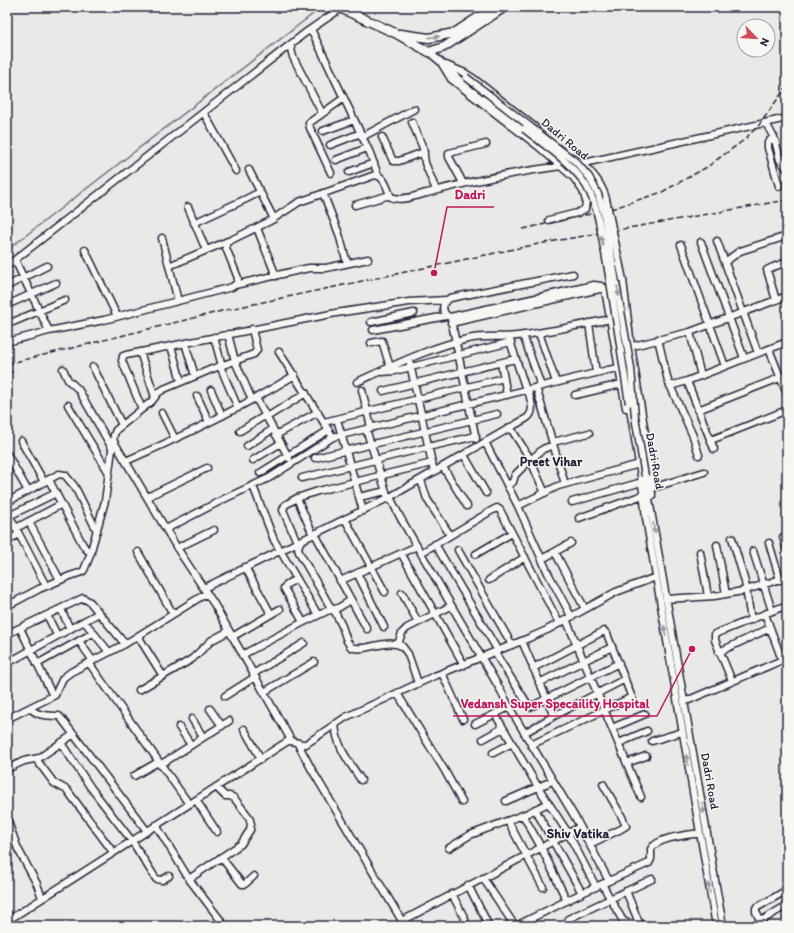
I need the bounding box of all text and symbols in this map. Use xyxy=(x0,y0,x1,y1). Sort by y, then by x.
north arrow xyxy=(736,18,776,58)
one-way arrow xyxy=(428,34,440,40)
text: N xyxy=(757,36,772,48)
street label: Dadri Road xyxy=(539,115,592,163)
callout: Dadri xyxy=(447,182,494,207)
text: Dadri xyxy=(455,187,485,202)
one-way arrow xyxy=(599,234,605,247)
one-way arrow xyxy=(615,285,621,297)
street label: Dadri Road xyxy=(643,432,667,491)
district label: Preet Vihar xyxy=(520,454,583,469)
one-way arrow xyxy=(651,522,657,534)
one-way arrow xyxy=(662,625,668,637)
callout: Vedansh Super Specaility Hospital xyxy=(453,691,657,716)
text: Vedansh Super Specaility Hospital xyxy=(461,696,650,712)
street label: Dadri Road xyxy=(698,752,722,811)
one-way arrow xyxy=(684,753,690,766)
one-way arrow xyxy=(700,802,706,814)
district label: Shiv Vatika xyxy=(547,826,609,841)
one-way arrow xyxy=(706,881,712,894)

